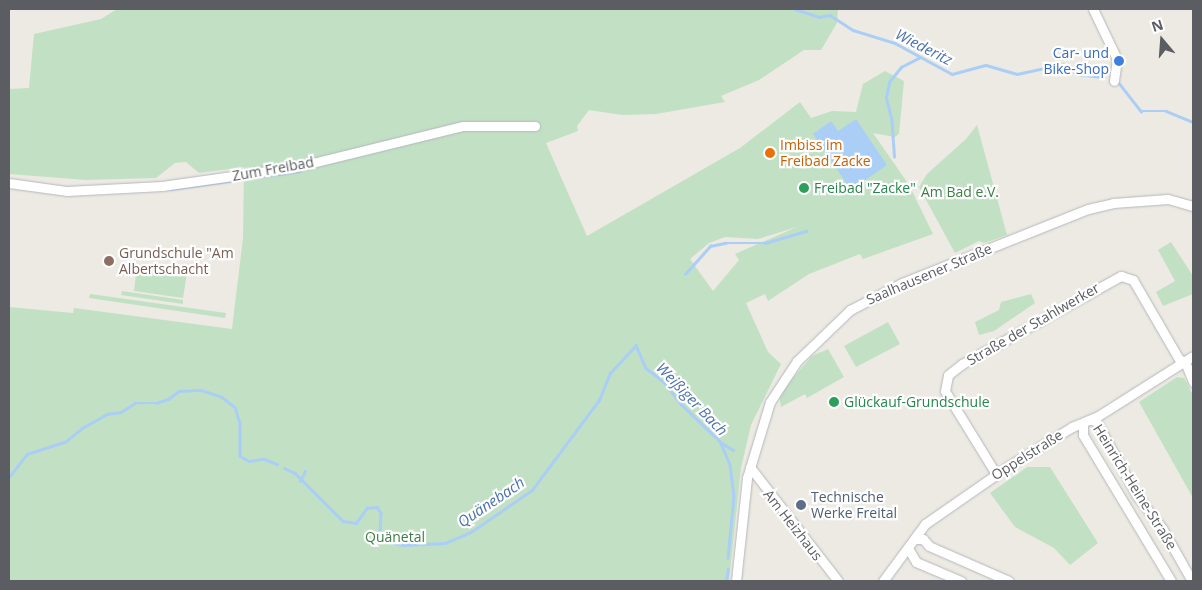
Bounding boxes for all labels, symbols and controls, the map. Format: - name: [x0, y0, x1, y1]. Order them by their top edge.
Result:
- text: N: [1149, 14, 1166, 36]
- north arrow: [1137, 15, 1187, 65]
- water label: Wiederitz: [893, 25, 955, 69]
- place label: Car- und Bike-Shop: [1043, 45, 1109, 78]
- marker: Car- und Bike-Shop: [1113, 55, 1125, 67]
- place label: Imbiss im Freibad Zacke: [780, 137, 871, 170]
- marker: Imbiss im Freibad Zacke: [764, 147, 776, 159]
- street label: Zum Freibad: [231, 154, 315, 184]
- place label: Freibad "Zacke": [814, 180, 916, 196]
- marker: Freibad "Zacke": [798, 182, 810, 194]
- park label: Am Bad e.V.: [921, 184, 999, 200]
- street label: Saalhausener Straße: [864, 240, 994, 308]
- place label: Grundschule "Am Albertschacht: [119, 245, 234, 278]
- marker: Grundschule "Am Albertschacht: [103, 255, 115, 267]
- street label: Straße der Stahlwerker: [964, 279, 1102, 369]
- water label: Weißiger Bach: [653, 359, 731, 439]
- place label: Glückauf-Grundschule: [844, 394, 990, 410]
- marker: Glückauf-Grundschule: [828, 396, 840, 408]
- street label: Heinrich-Heine-Straße: [1090, 421, 1180, 553]
- street label: Oppelstraße: [988, 426, 1066, 484]
- water label: Quänebach: [454, 473, 528, 531]
- street label: Am Heizhaus: [760, 486, 826, 564]
- place label: Technische Werke Freital: [811, 489, 897, 522]
- marker: Technische Werke Freital: [795, 499, 807, 511]
- park label: Quänetal: [365, 529, 425, 545]

